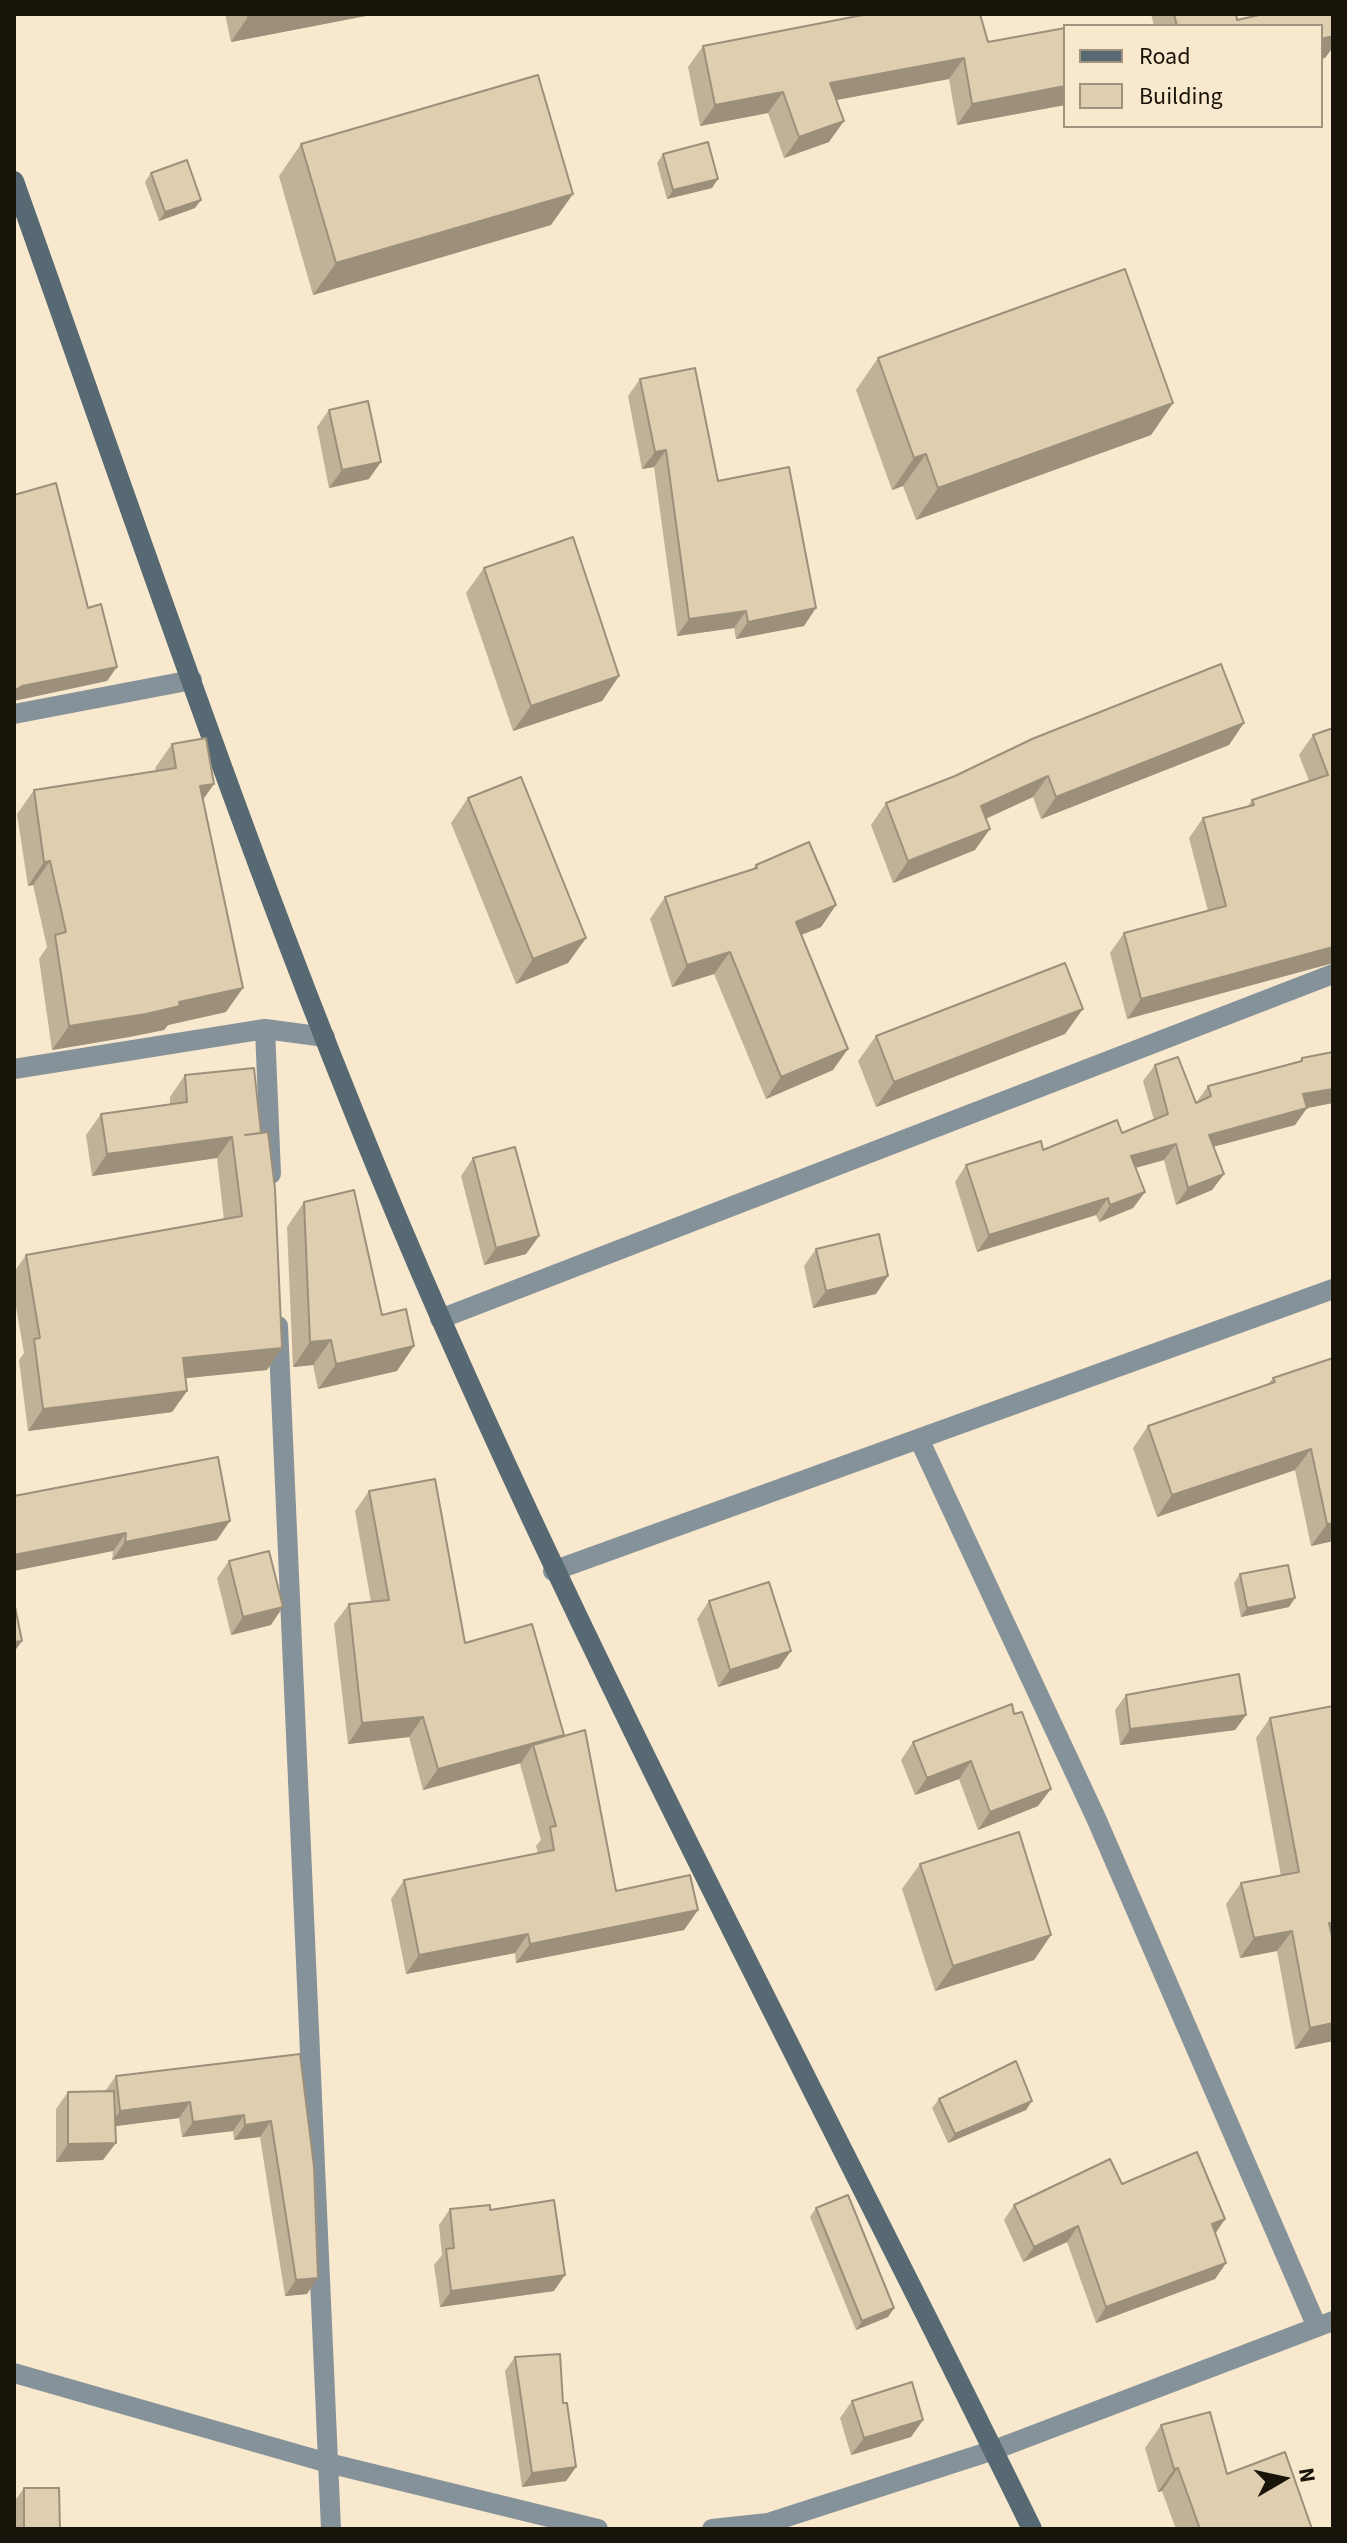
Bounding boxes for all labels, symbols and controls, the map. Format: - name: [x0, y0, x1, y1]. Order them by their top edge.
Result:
- legend: [1063, 24, 1323, 128]
- text: Road: [1139, 39, 1191, 74]
- text: Building: [1139, 79, 1223, 114]
- north arrow: [1243, 2439, 1323, 2519]
- text: N: [1290, 2466, 1324, 2485]

